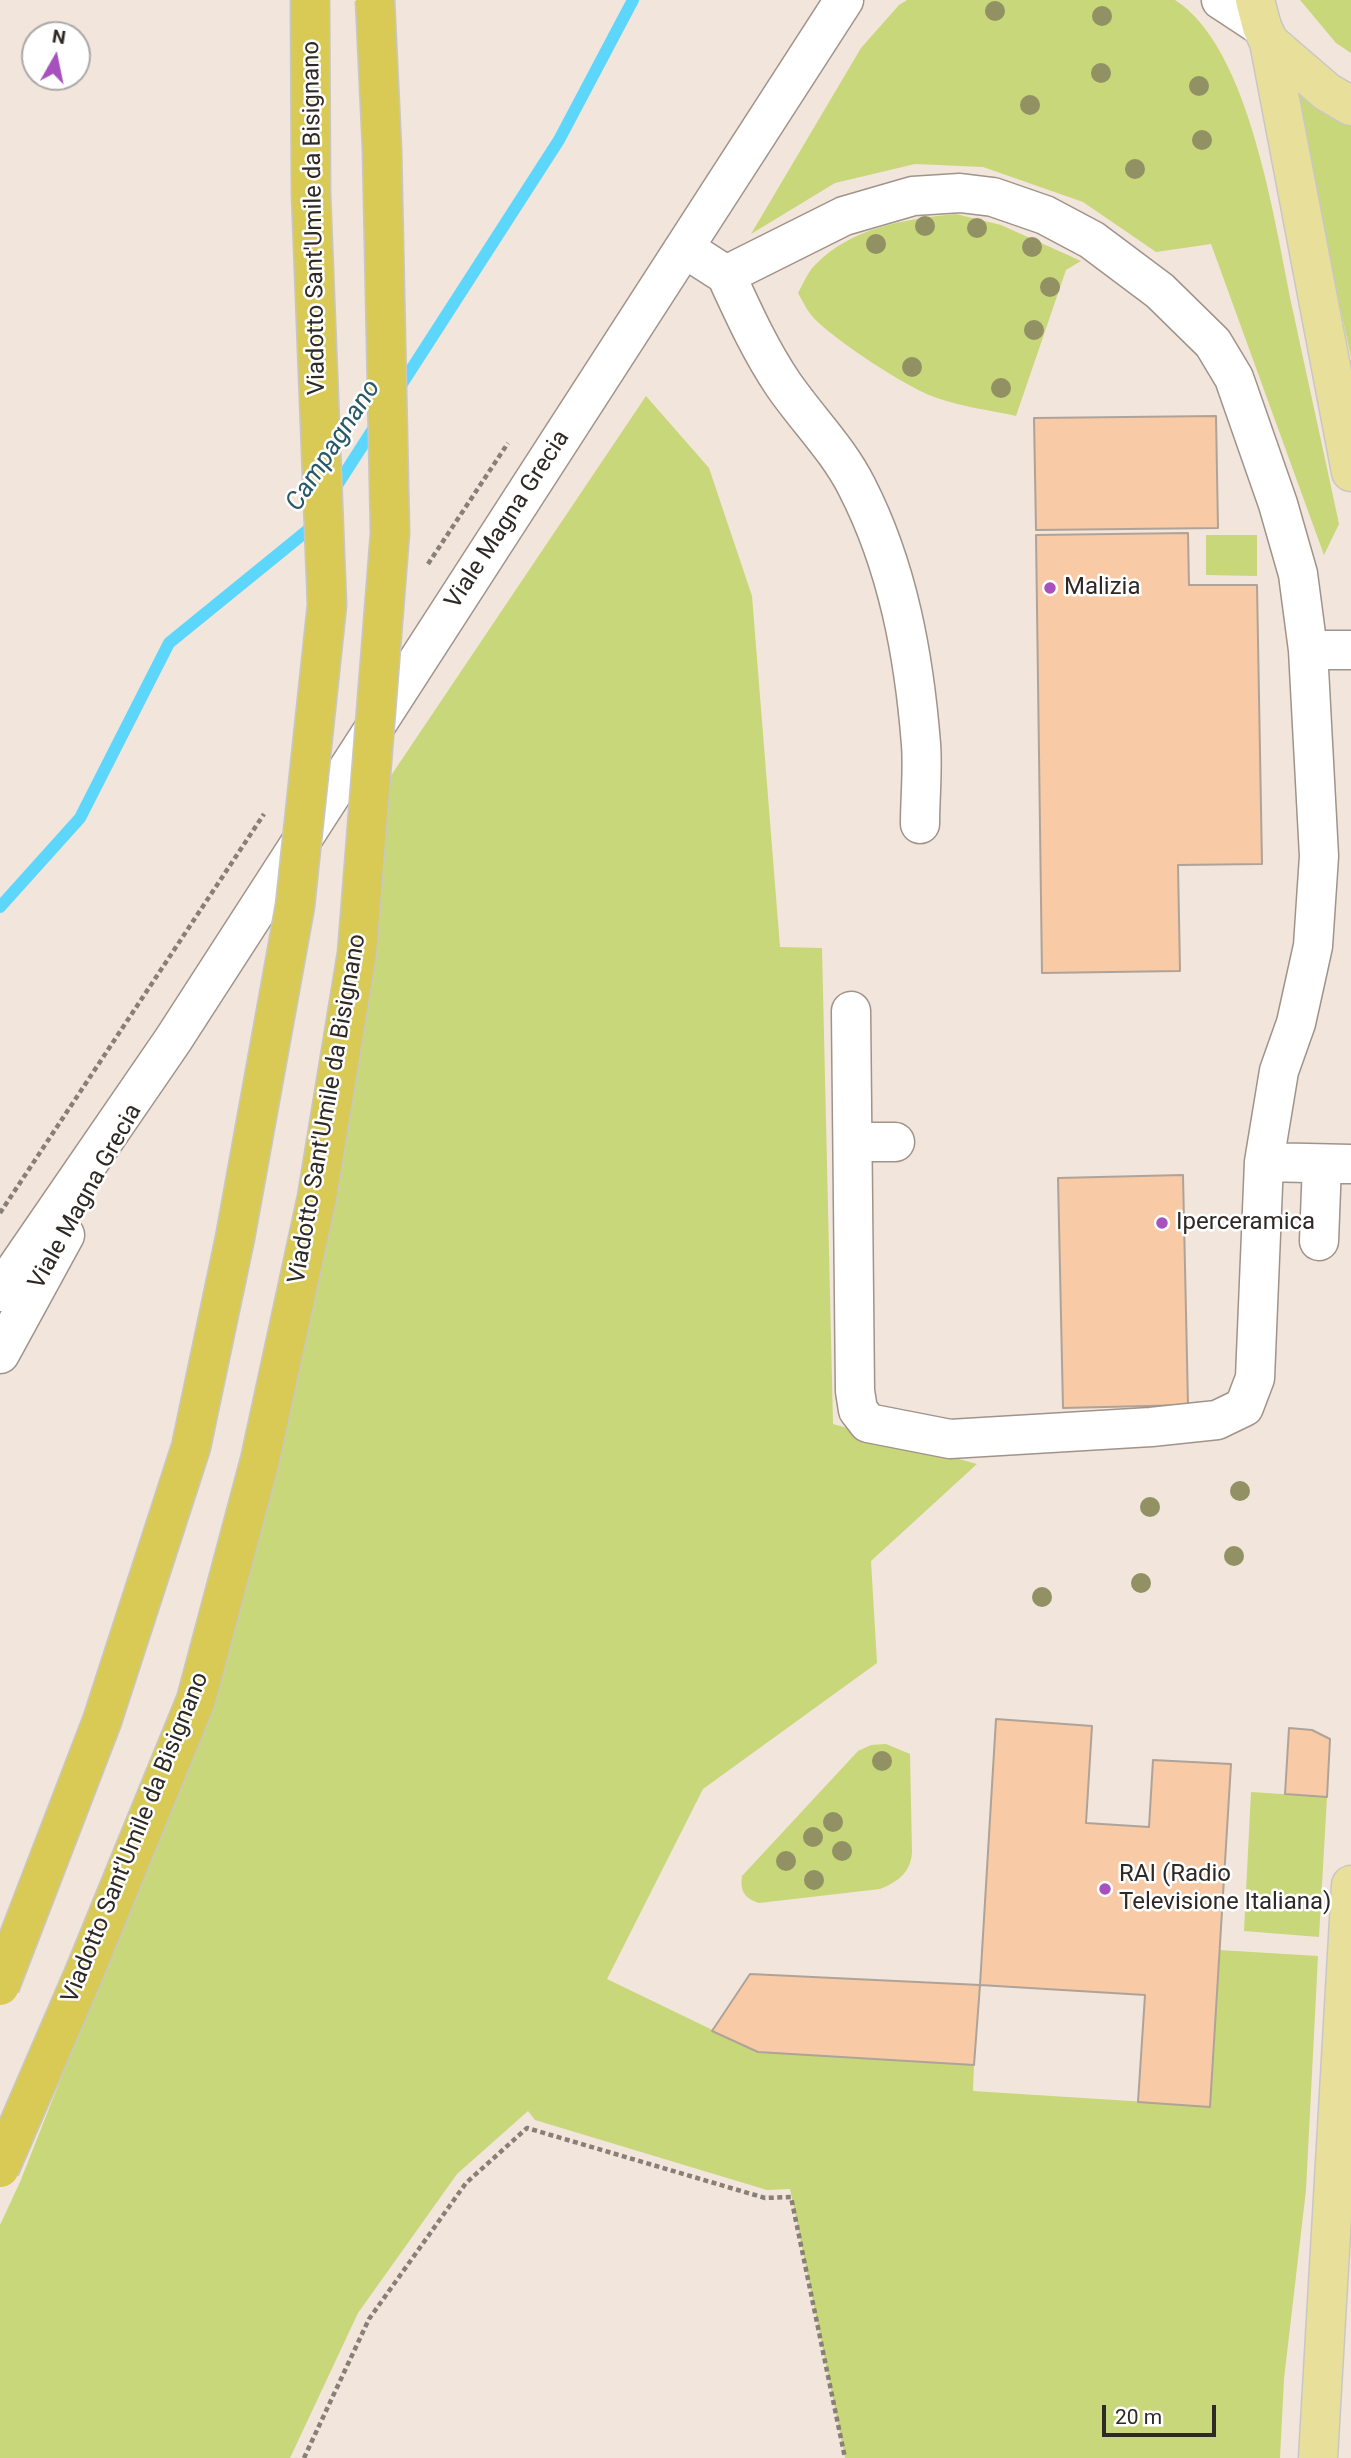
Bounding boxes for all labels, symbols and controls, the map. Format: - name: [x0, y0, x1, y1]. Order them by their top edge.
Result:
- north arrow: [21, 21, 91, 91]
- text: N: [51, 24, 67, 49]
- street label: Viadotto Sant'Umile da Bisignano: [298, 41, 332, 395]
- water label: Campagnano: [280, 374, 388, 518]
- street label: Viale Magna Grecia: [440, 425, 576, 615]
- place label: Malizia: [1064, 574, 1140, 602]
- marker: Malizia: [1042, 580, 1058, 596]
- street label: Viadotto Sant'Umile da Bisignano: [283, 932, 373, 1286]
- street label: Viale Magna Grecia: [23, 1100, 149, 1294]
- place label: Iperceramica: [1176, 1209, 1315, 1237]
- marker: Iperceramica: [1154, 1215, 1170, 1231]
- street label: Viadotto Sant'Umile da Bisignano: [56, 1668, 216, 2008]
- place label: RAI (Radio Televisione Italiana): [1119, 1861, 1331, 1917]
- marker: RAI (Radio Televisione Italiana): [1097, 1881, 1113, 1897]
- scale bar: [1106, 2392, 1220, 2436]
- text: 20 m: [1115, 2405, 1162, 2429]

